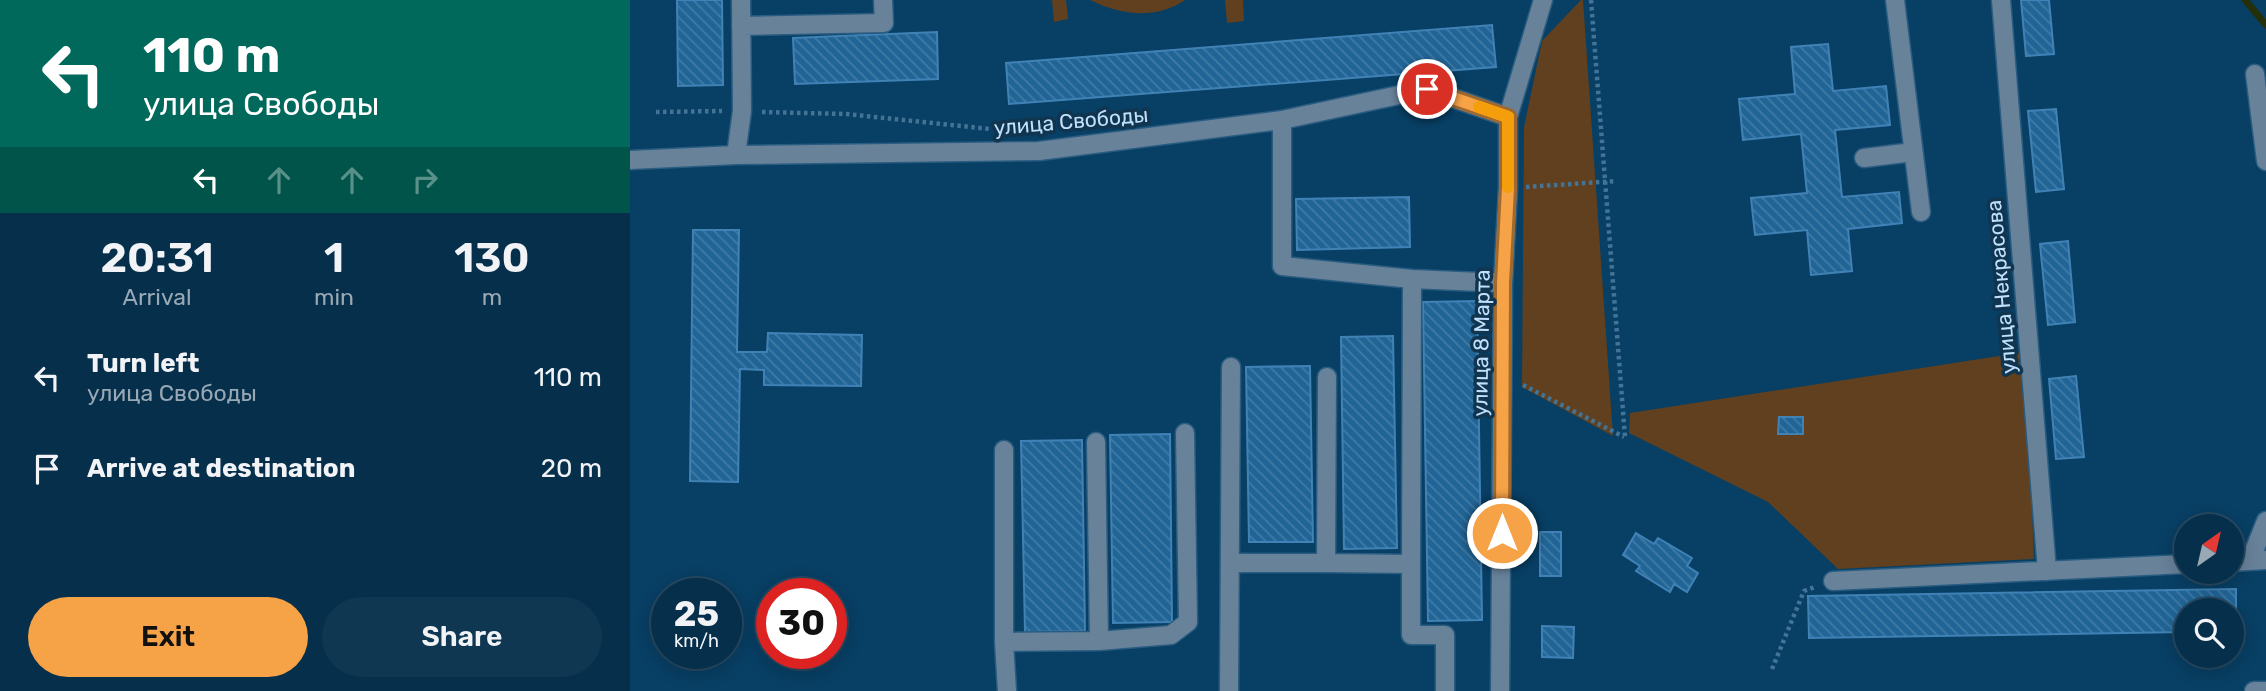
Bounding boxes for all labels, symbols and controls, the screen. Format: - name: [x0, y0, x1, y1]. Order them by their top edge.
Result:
- text: 110 m: [143, 26, 280, 84]
- icon: left: [28, 28, 119, 119]
- pin: [1397, 59, 1457, 119]
- icon: arrive: [1408, 70, 1446, 108]
- text: улица Свободы: [143, 85, 379, 123]
- street label: улица Свободы: [993, 102, 1149, 140]
- icon: left: [187, 161, 225, 199]
- icon: ahead: [260, 161, 298, 199]
- icon: ahead: [333, 161, 371, 199]
- icon: right: [406, 161, 444, 199]
- street label: улица Некрасова: [1981, 199, 2021, 375]
- text: 20:31: [100, 233, 214, 283]
- text: 1: [324, 233, 344, 283]
- text: 130: [454, 233, 530, 283]
- street label: улица 8 Марта: [1467, 269, 1495, 417]
- text: Arrival: [122, 283, 192, 311]
- text: min: [314, 283, 354, 311]
- text: m: [482, 283, 502, 311]
- text: Turn left: [87, 348, 199, 379]
- icon: left: [28, 359, 66, 397]
- text: 110 m: [534, 362, 602, 393]
- text: улица Свободы: [87, 379, 257, 407]
- icon: arrive: [28, 450, 66, 488]
- text: Arrive at destination: [87, 453, 355, 484]
- text: 20 m: [541, 453, 602, 484]
- position arrow: [1465, 496, 1539, 570]
- north arrow: [2174, 514, 2244, 584]
- map controls: [2174, 514, 2244, 668]
- speed limit sign: 30: [756, 578, 847, 669]
- text: 25: [674, 593, 719, 635]
- button: Exit: [28, 597, 308, 677]
- button: Share: [322, 597, 602, 677]
- button: search: [2174, 598, 2244, 668]
- text: km/h: [674, 630, 719, 652]

